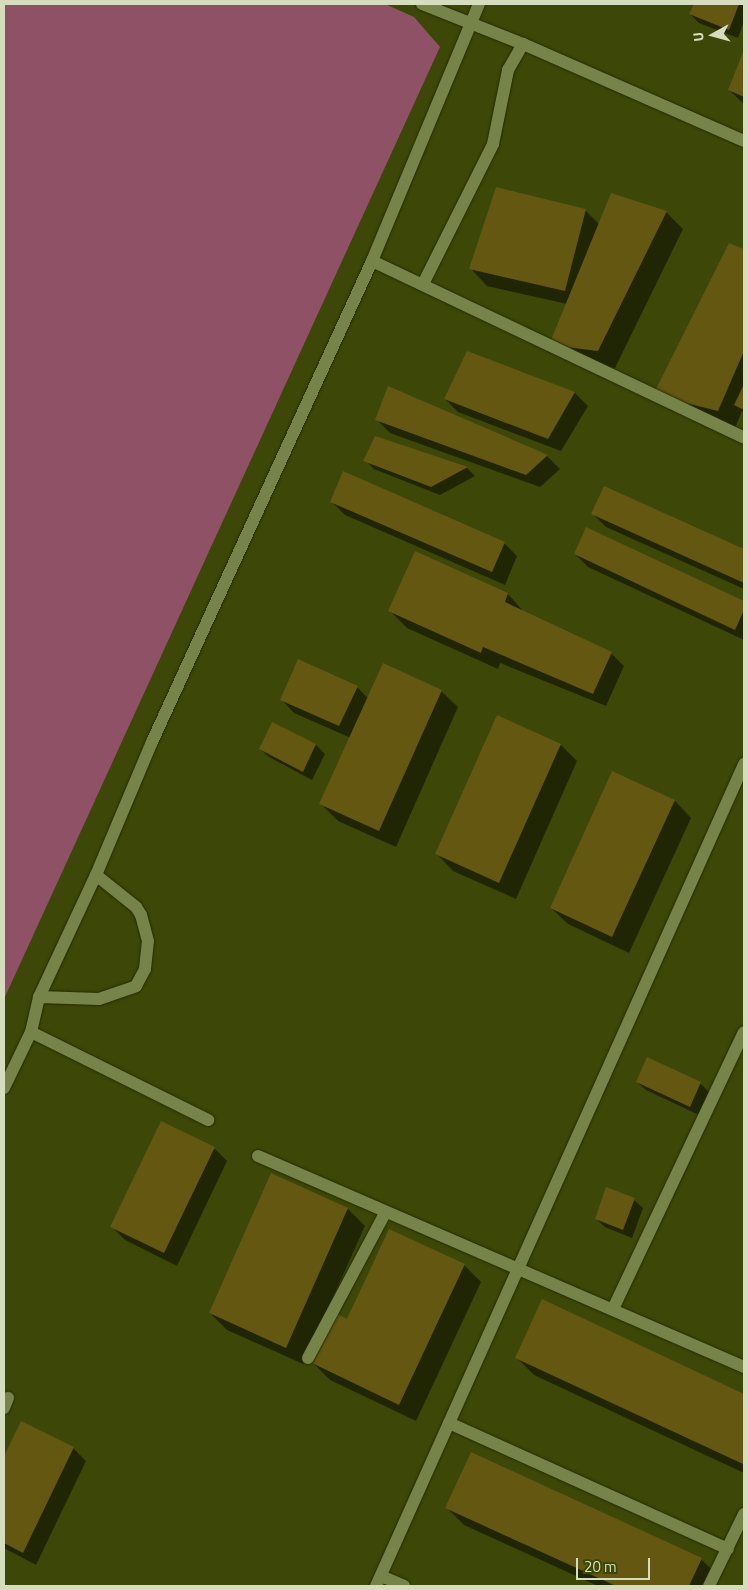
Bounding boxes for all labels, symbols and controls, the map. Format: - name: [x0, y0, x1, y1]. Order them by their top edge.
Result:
- north arrow: [688, 10, 738, 60]
- text: U: [687, 31, 709, 43]
- scale bar: [578, 1548, 652, 1580]
- text: 20 m: [584, 1555, 617, 1578]

